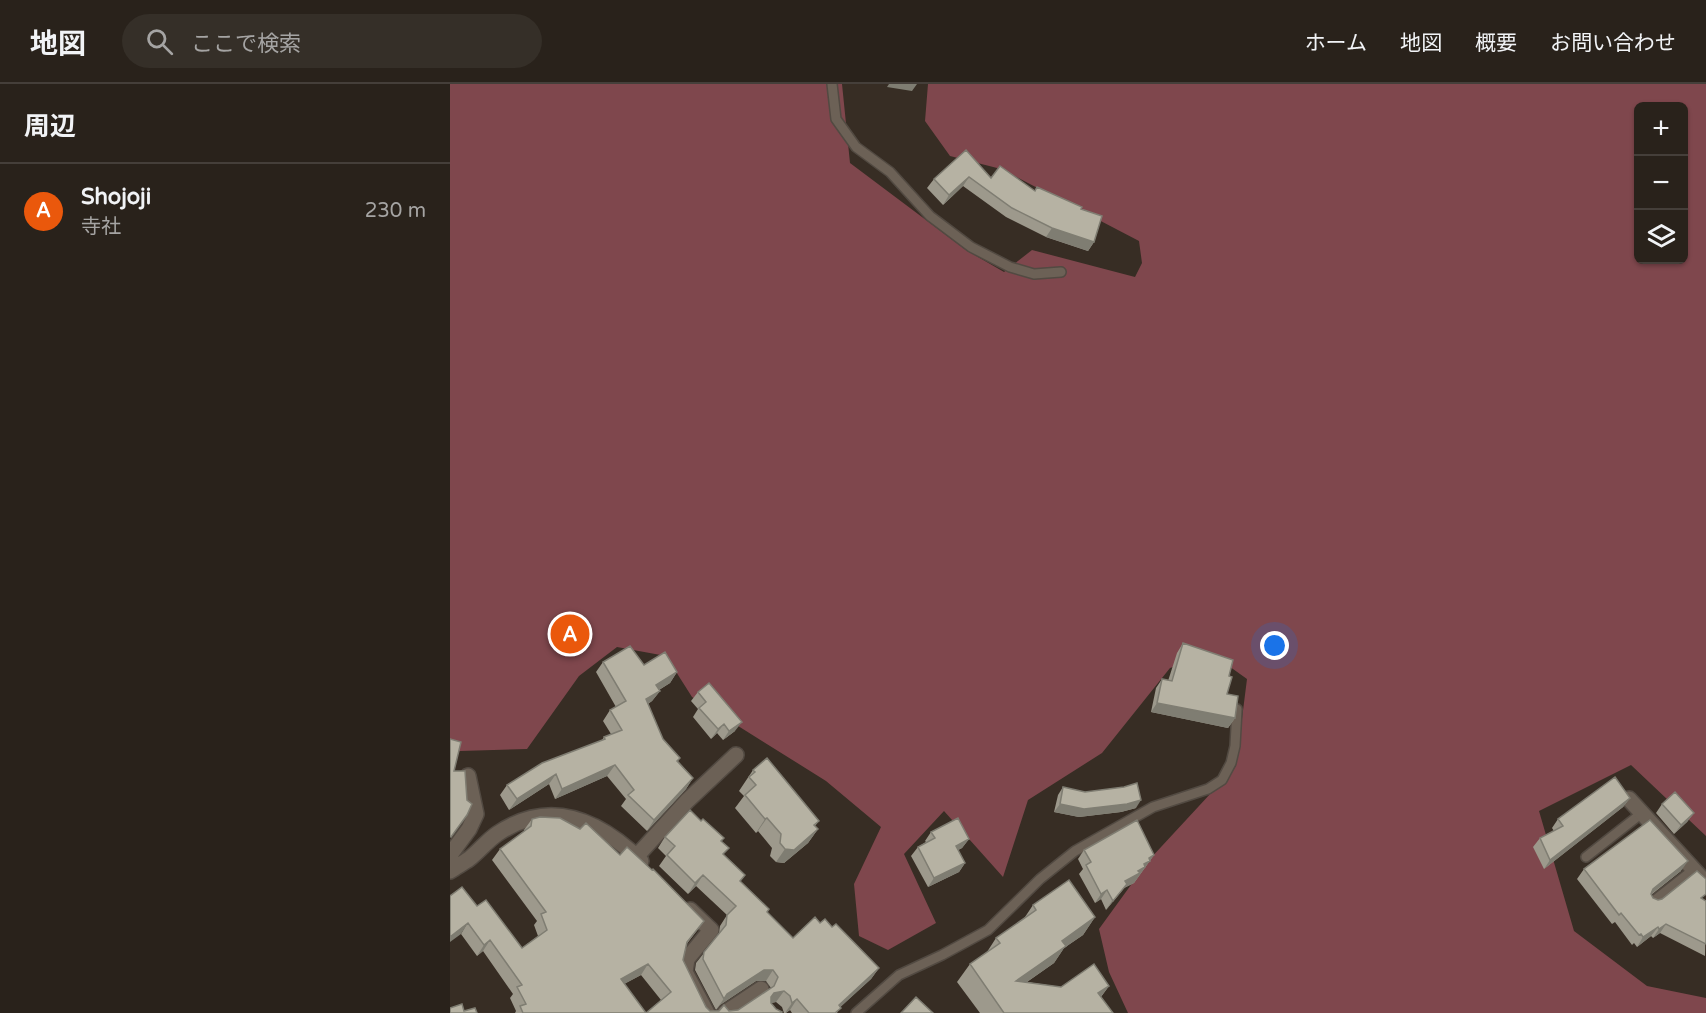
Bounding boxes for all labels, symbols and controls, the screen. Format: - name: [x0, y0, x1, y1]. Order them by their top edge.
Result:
- search box: [122, 14, 542, 68]
- icon: search: [143, 25, 176, 58]
- text: 地図: [30, 27, 86, 61]
- text: ここで検索: [191, 31, 301, 57]
- text: ホーム: [1305, 31, 1367, 56]
- text: 地図: [1400, 31, 1442, 56]
- text: 概要: [1475, 31, 1517, 56]
- text: お問い合わせ: [1550, 31, 1676, 56]
- map controls: [1634, 102, 1688, 264]
- button: +: [1634, 102, 1688, 156]
- text: 周辺: [24, 111, 76, 142]
- button: −: [1634, 156, 1688, 210]
- text: Shojoji: [81, 184, 151, 210]
- text: A: [36, 199, 51, 223]
- text: 230 m: [365, 199, 426, 223]
- button: layers: [1634, 210, 1688, 264]
- text: 寺社: [81, 215, 121, 239]
- pin: A: [550, 612, 590, 656]
- your location: [1260, 631, 1289, 660]

